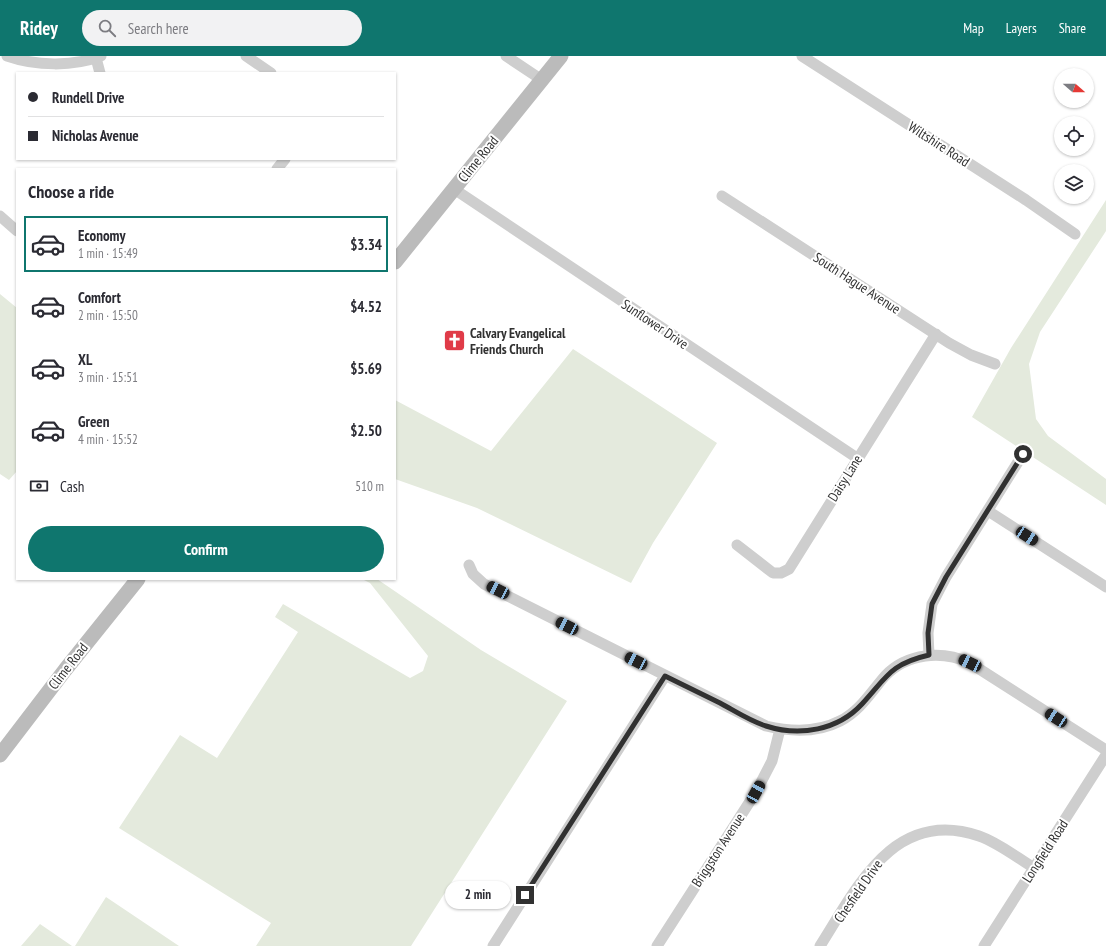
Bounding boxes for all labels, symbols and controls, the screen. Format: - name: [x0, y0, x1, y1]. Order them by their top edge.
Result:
- search box: [82, 10, 362, 46]
- text: Ridey: [20, 16, 58, 40]
- icon: search: [96, 17, 118, 39]
- text: Search here: [128, 19, 189, 38]
- text: Map: [963, 19, 984, 37]
- text: Layers: [1006, 19, 1037, 37]
- text: Share: [1059, 19, 1086, 37]
- north arrow: [1054, 68, 1094, 108]
- map controls: [1054, 68, 1094, 204]
- text: Rundell Drive: [52, 88, 125, 107]
- button: locate: [1054, 116, 1094, 156]
- street label: Wiltshire Road: [905, 117, 973, 171]
- text: Nicholas Avenue: [52, 126, 139, 145]
- street label: Clime Road: [454, 132, 502, 186]
- button: layers: [1054, 164, 1094, 204]
- text: Choose a ride: [28, 180, 114, 203]
- icon: car: [30, 226, 66, 262]
- text: Economy: [78, 226, 126, 245]
- text: $3.34: [350, 235, 382, 254]
- text: 1 min · 15:49: [78, 245, 138, 262]
- street label: South Hague Avenue: [810, 248, 904, 318]
- icon: car: [30, 288, 66, 324]
- text: Comfort: [78, 288, 121, 307]
- street label: Sunflower Drive: [618, 295, 692, 353]
- text: $4.52: [350, 297, 382, 316]
- text: 2 min · 15:50: [78, 307, 138, 324]
- place label: Calvary Evangelical Friends Church: [470, 324, 566, 358]
- church icon: Calvary Evangelical Friends Church: [441, 328, 467, 354]
- icon: car: [30, 350, 66, 386]
- text: XL: [78, 350, 92, 369]
- text: $5.69: [350, 359, 382, 378]
- text: 3 min · 15:51: [78, 369, 138, 386]
- icon: car: [30, 412, 66, 448]
- text: Green: [78, 412, 110, 431]
- text: $2.50: [350, 421, 382, 440]
- text: 4 min · 15:52: [78, 431, 138, 448]
- route start: [1014, 445, 1032, 463]
- street label: Daisy Lane: [824, 451, 866, 505]
- icon: cash: [28, 475, 50, 497]
- text: Cash: [60, 477, 84, 496]
- text: 510 m: [355, 478, 384, 495]
- car: [1014, 524, 1040, 548]
- button: Confirm: [28, 526, 384, 572]
- car: [485, 579, 511, 601]
- car: [554, 615, 580, 637]
- street label: Clime Road: [44, 639, 92, 693]
- car: [623, 650, 649, 672]
- car: [957, 652, 983, 674]
- car: [1043, 706, 1069, 730]
- car: [745, 779, 767, 805]
- street label: Briggston Avenue: [688, 810, 749, 890]
- street label: Longfield Road: [1018, 816, 1072, 886]
- street label: Chesfield Drive: [830, 856, 886, 926]
- callout: 2 min: [445, 881, 511, 909]
- text: 2 min: [465, 886, 491, 903]
- route end: [516, 886, 534, 904]

